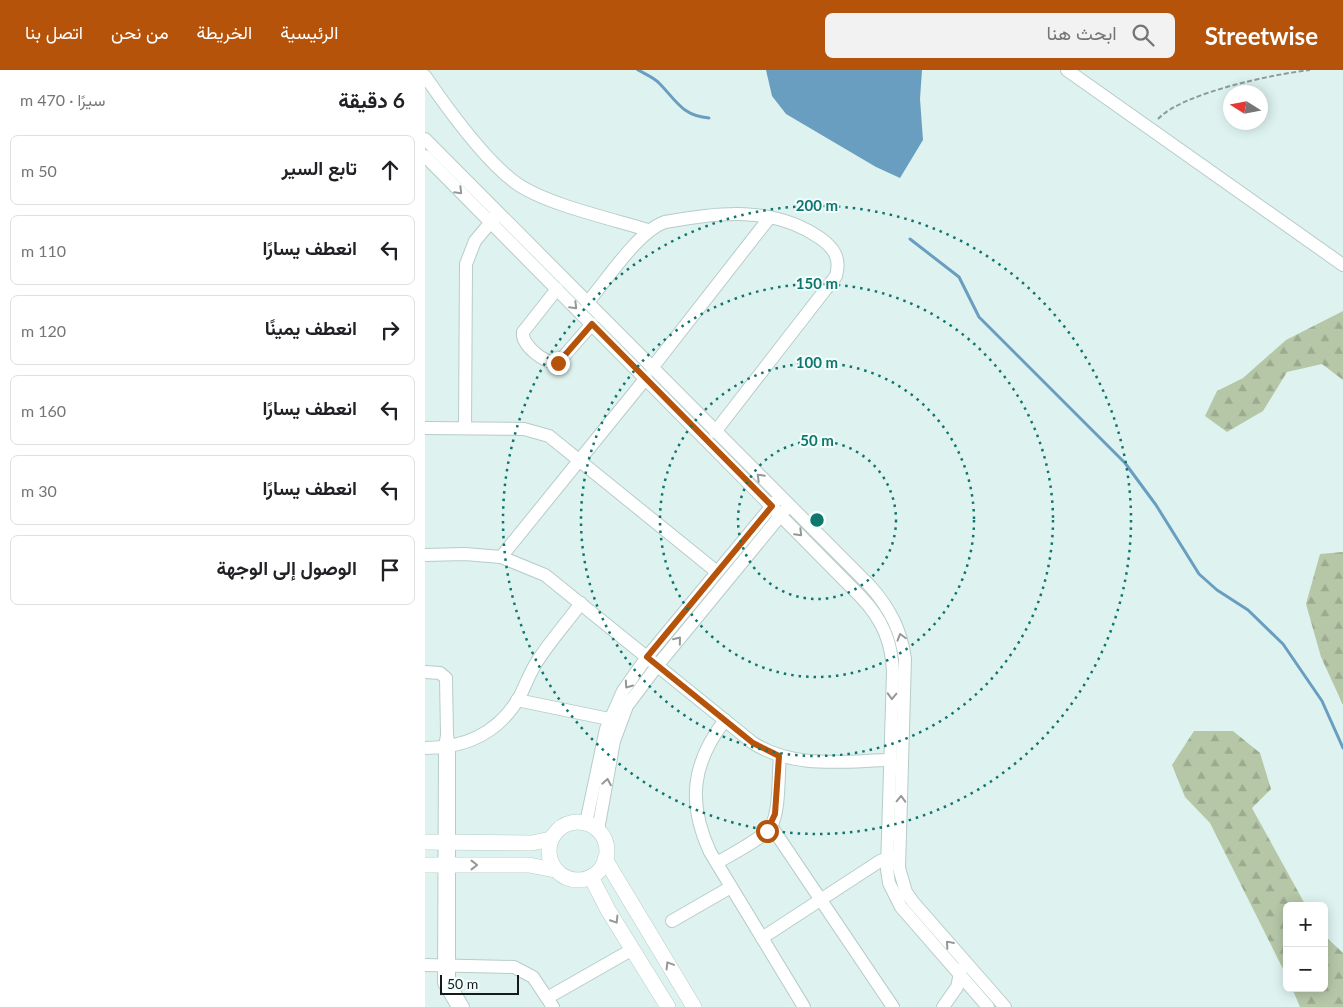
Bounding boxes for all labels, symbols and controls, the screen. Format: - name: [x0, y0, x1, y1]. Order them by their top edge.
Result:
- search box: [825, 13, 1175, 58]
- text: اتصل بنا: [25, 21, 83, 43]
- text: من نحن: [111, 21, 169, 43]
- text: الخريطة: [197, 21, 252, 43]
- text: الرئيسية: [280, 21, 338, 43]
- text: ابحث هنا: [1047, 21, 1117, 44]
- icon: search: [1129, 21, 1157, 49]
- text: Streetwise: [1205, 21, 1318, 50]
- north arrow: [1223, 85, 1268, 130]
- text: 6 دقيقة: [338, 87, 405, 112]
- text: سيرًا · 470 m: [20, 90, 105, 109]
- text: تابع السير: [282, 156, 357, 179]
- icon: ahead: [376, 156, 404, 184]
- text: 50 m: [21, 161, 57, 180]
- one-way arrow: [453, 185, 462, 194]
- text: 200 m: [796, 196, 838, 214]
- text: انعطف يسارًا: [262, 236, 357, 259]
- icon: left: [376, 236, 404, 264]
- text: 110 m: [21, 241, 66, 260]
- text: 150 m: [796, 274, 838, 292]
- one-way arrow: [568, 300, 577, 309]
- text: انعطف يمينًا: [265, 316, 357, 339]
- icon: right: [376, 316, 404, 344]
- text: 120 m: [21, 321, 66, 340]
- route end: [547, 352, 570, 375]
- text: 100 m: [796, 353, 838, 371]
- text: انعطف يسارًا: [262, 396, 357, 419]
- icon: left: [376, 396, 404, 424]
- text: 160 m: [21, 401, 66, 420]
- text: 50 m: [800, 431, 834, 449]
- one-way arrow: [756, 474, 765, 483]
- text: انعطف يسارًا: [262, 476, 357, 499]
- icon: left: [376, 476, 404, 504]
- text: 30 m: [21, 481, 57, 500]
- centre of rings: [808, 511, 826, 529]
- one-way arrow: [793, 527, 802, 536]
- text: الوصول إلى الوجهة: [216, 556, 357, 579]
- icon: arrive: [376, 556, 404, 584]
- one-way arrow: [896, 633, 906, 641]
- one-way arrow: [673, 637, 681, 646]
- one-way arrow: [625, 679, 634, 688]
- one-way arrow: [887, 693, 897, 701]
- one-way arrow: [601, 778, 612, 787]
- one-way arrow: [896, 794, 906, 802]
- route start: [756, 820, 779, 843]
- one-way arrow: [470, 860, 478, 870]
- map controls: [1283, 902, 1328, 992]
- button: +: [1283, 902, 1328, 947]
- one-way arrow: [608, 914, 618, 923]
- one-way arrow: [946, 941, 955, 950]
- button: −: [1283, 947, 1328, 992]
- one-way arrow: [665, 962, 675, 971]
- scale bar: [440, 972, 519, 995]
- text: 50 m: [447, 975, 478, 992]

